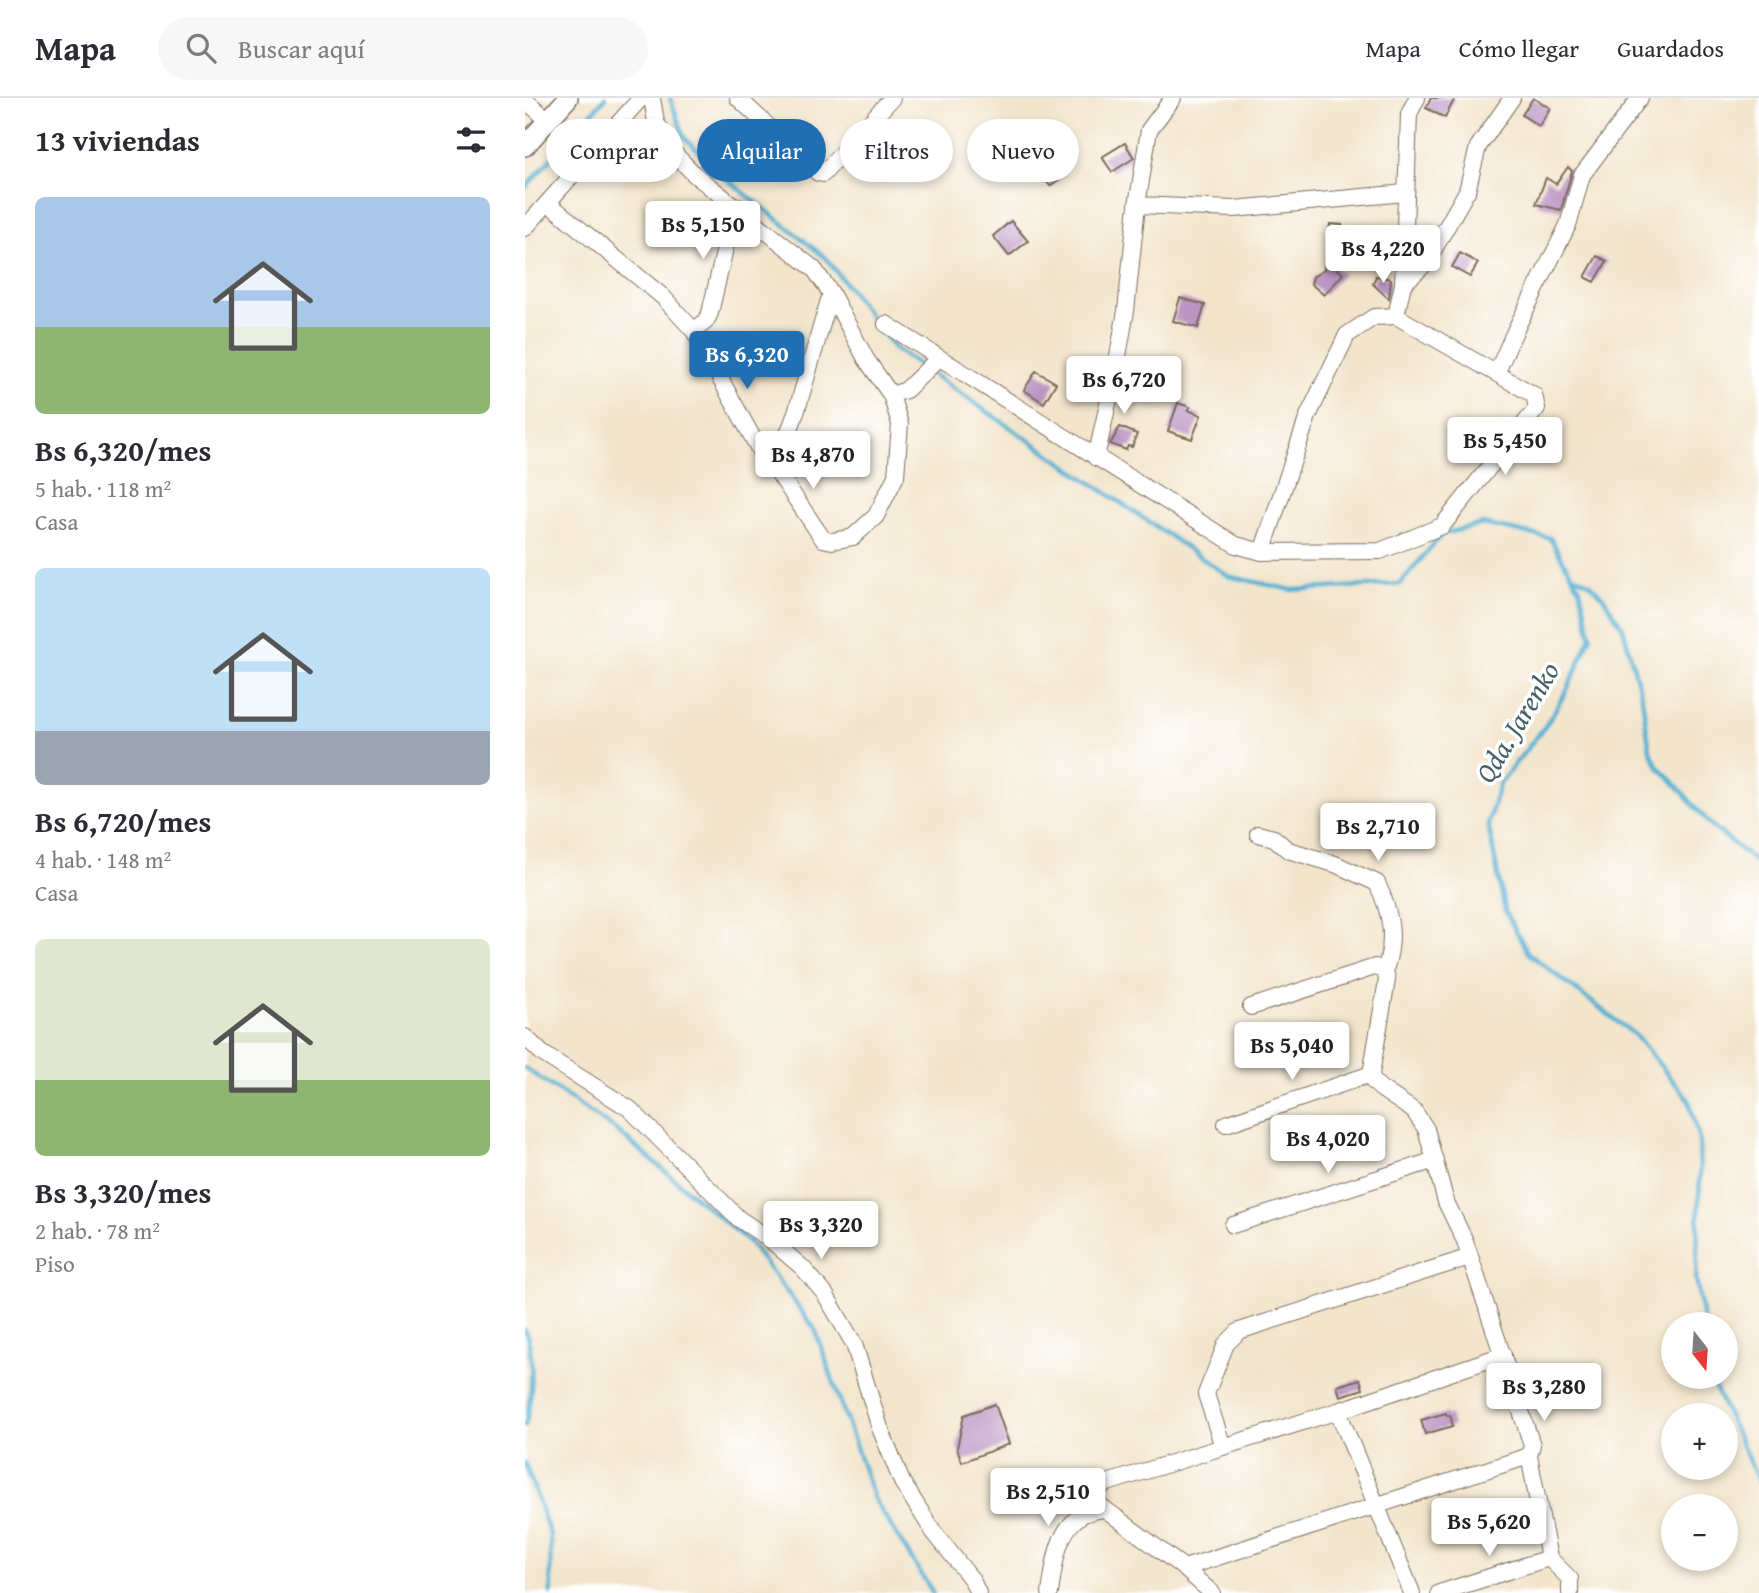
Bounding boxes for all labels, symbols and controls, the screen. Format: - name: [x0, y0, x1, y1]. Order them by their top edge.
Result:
- search box: [158, 17, 648, 80]
- text: Mapa: [35, 24, 116, 72]
- icon: search: [182, 29, 220, 67]
- text: Buscar aquí: [238, 29, 365, 68]
- text: Mapa: [1365, 31, 1421, 66]
- text: Cómo llegar: [1459, 31, 1579, 66]
- text: Guardados: [1617, 31, 1724, 66]
- text: 13 viviendas: [35, 118, 200, 162]
- chip: Comprar: [546, 119, 683, 182]
- chip: Alquilar: [697, 119, 826, 182]
- chip: Filtros: [840, 119, 953, 182]
- chip: Nuevo: [967, 119, 1079, 182]
- icon: filters: [452, 121, 490, 159]
- pin: Bs 5,150: [631, 202, 775, 261]
- text: Bs 5,150: [661, 207, 745, 240]
- pin: Bs 4,220: [1311, 226, 1455, 285]
- text: Bs 4,220: [1341, 231, 1425, 264]
- icon: home: [200, 243, 326, 369]
- pin: Bs 6,320: [675, 331, 819, 391]
- text: Bs 6,320: [705, 337, 789, 370]
- pin: Bs 6,720: [1052, 356, 1196, 416]
- text: Bs 6,720: [1082, 362, 1166, 395]
- pin: Bs 5,450: [1433, 418, 1577, 477]
- text: Bs 5,450: [1463, 423, 1547, 456]
- text: Bs 6,320/mes: [35, 428, 211, 472]
- pin: Bs 4,870: [741, 432, 885, 491]
- text: Bs 4,870: [771, 437, 855, 470]
- text: 5 hab. · 118 m²: [35, 472, 171, 505]
- text: Casa: [35, 505, 78, 538]
- icon: home: [200, 614, 326, 740]
- water label: Qda. Jarenko: [1464, 653, 1569, 790]
- text: Bs 6,720/mes: [35, 799, 211, 843]
- pin: Bs 2,710: [1306, 804, 1450, 863]
- text: Bs 2,710: [1336, 809, 1420, 842]
- text: 4 hab. · 148 m²: [35, 843, 171, 876]
- text: Casa: [35, 876, 78, 909]
- icon: home: [200, 985, 326, 1111]
- pin: Bs 5,040: [1220, 1023, 1364, 1082]
- text: Bs 5,040: [1250, 1028, 1334, 1061]
- pin: Bs 4,020: [1256, 1116, 1400, 1175]
- text: Bs 4,020: [1286, 1121, 1370, 1154]
- text: Bs 3,320/mes: [35, 1170, 211, 1214]
- pin: Bs 3,320: [749, 1202, 893, 1261]
- text: Bs 3,320: [779, 1207, 863, 1240]
- text: 2 hab. · 78 m²: [35, 1214, 160, 1247]
- text: Piso: [35, 1247, 75, 1280]
- north arrow: [1661, 1312, 1738, 1390]
- map controls: [1661, 1312, 1738, 1571]
- pin: Bs 3,280: [1472, 1364, 1616, 1423]
- text: Bs 3,280: [1502, 1369, 1586, 1402]
- button: +: [1661, 1403, 1738, 1480]
- pin: Bs 2,510: [976, 1468, 1120, 1528]
- text: Bs 2,510: [1006, 1474, 1090, 1507]
- button: −: [1661, 1494, 1738, 1571]
- pin: Bs 5,620: [1417, 1498, 1561, 1558]
- text: Bs 5,620: [1447, 1504, 1531, 1537]

